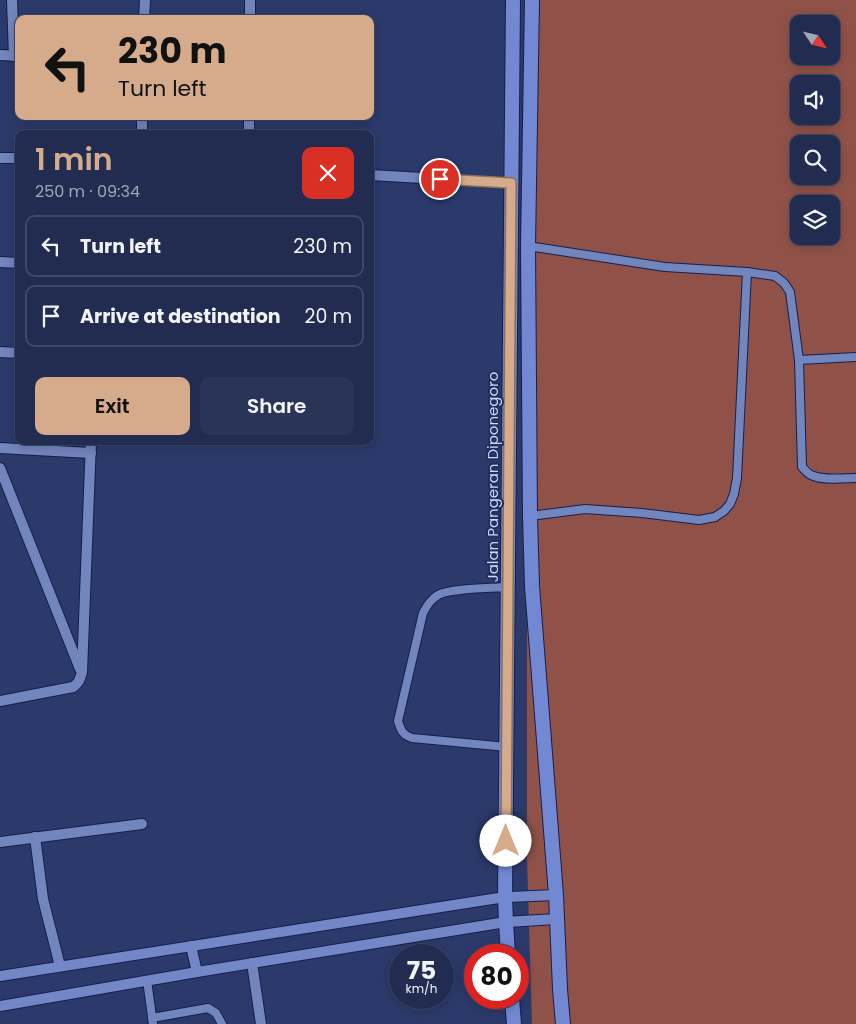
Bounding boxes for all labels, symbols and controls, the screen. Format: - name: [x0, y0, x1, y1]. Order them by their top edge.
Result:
- north arrow: [790, 15, 840, 65]
- map controls: [790, 15, 840, 245]
- text: 230 m: [118, 26, 226, 75]
- icon: left: [35, 35, 100, 100]
- text: Turn left: [118, 73, 206, 104]
- button: sound: [790, 75, 840, 125]
- button: search: [790, 135, 840, 185]
- text: 1 min: [35, 138, 113, 181]
- button: close: [302, 147, 354, 199]
- pin: [419, 158, 461, 200]
- icon: arrive: [426, 165, 454, 193]
- text: 250 m · 09:34: [35, 180, 140, 203]
- button: layers: [790, 195, 840, 245]
- icon: left: [37, 232, 65, 260]
- text: Turn left: [80, 233, 161, 260]
- text: 230 m: [293, 233, 352, 260]
- icon: arrive: [37, 302, 65, 330]
- text: Arrive at destination: [80, 303, 281, 330]
- text: 20 m: [304, 303, 352, 330]
- street label: Jalan Pangeran Diponegoro: [482, 372, 503, 582]
- button: Exit: [35, 377, 190, 435]
- button: Share: [200, 377, 354, 435]
- position arrow: [479, 814, 531, 866]
- speed limit sign: 80: [464, 944, 529, 1009]
- text: 75: [407, 953, 436, 988]
- text: km/h: [406, 980, 437, 997]

